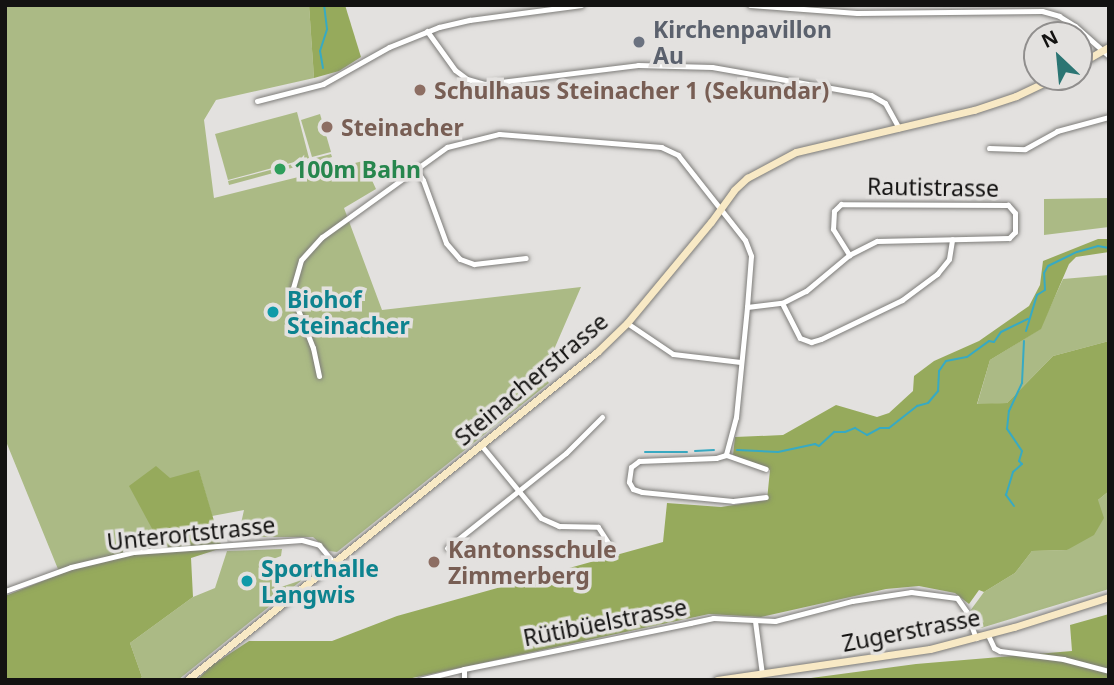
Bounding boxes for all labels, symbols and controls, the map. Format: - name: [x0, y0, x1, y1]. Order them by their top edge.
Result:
- place label: Kirchenpavillon Au: [653, 15, 832, 69]
- north arrow: [1023, 21, 1093, 91]
- text: N: [1037, 24, 1062, 54]
- marker: Kirchenpavillon Au: [631, 34, 647, 50]
- place label: Schulhaus Steinacher 1 (Sekundar): [434, 76, 829, 104]
- marker: Schulhaus Steinacher 1 (Sekundar): [412, 82, 428, 98]
- place label: Steinacher: [341, 113, 464, 141]
- marker: Steinacher: [319, 119, 335, 135]
- place label: 100m Bahn: [294, 155, 421, 183]
- marker: 100m Bahn: [272, 161, 288, 177]
- street label: Rautistrasse: [867, 172, 999, 202]
- place label: Biohof Steinacher: [287, 285, 410, 339]
- marker: Biohof Steinacher: [265, 304, 281, 320]
- street label: Steinacherstrasse: [449, 307, 613, 451]
- street label: Unterortstrasse: [105, 510, 277, 556]
- place label: Kantonsschule Zimmerberg: [448, 535, 617, 589]
- place label: Sporthalle Langwis: [261, 554, 379, 608]
- marker: Kantonsschule Zimmerberg: [426, 554, 442, 570]
- marker: Sporthalle Langwis: [239, 573, 255, 589]
- street label: Rütibüelstrasse: [521, 593, 689, 651]
- street label: Zugerstrasse: [840, 603, 982, 657]

